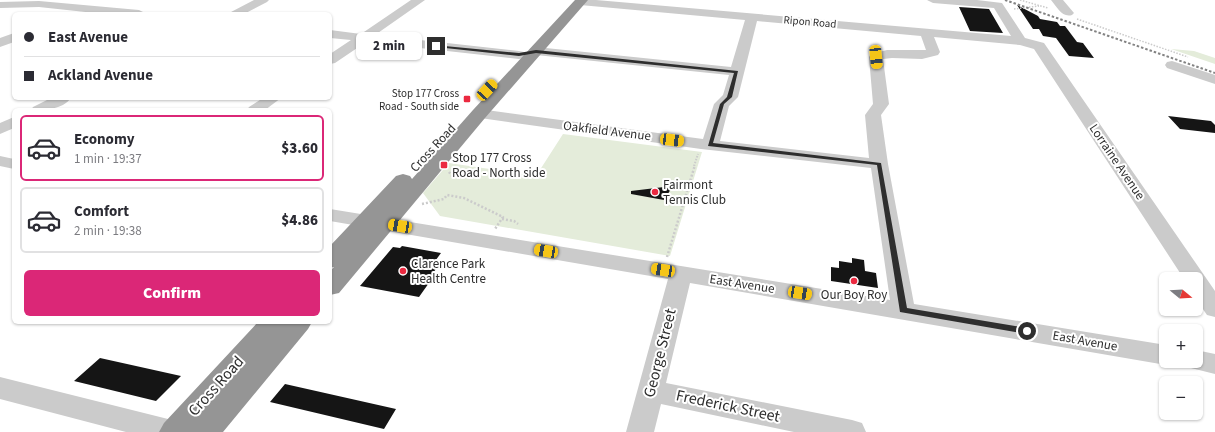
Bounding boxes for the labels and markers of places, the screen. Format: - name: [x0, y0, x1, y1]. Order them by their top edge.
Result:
- place label: Stop 177 Cross Road - South side: [379, 86, 460, 114]
- marker: Stop 177 Cross Road - South side: [462, 94, 472, 104]
- place label: Stop 177 Cross Road - North side: [452, 149, 546, 182]
- marker: Stop 177 Cross Road - North side: [439, 160, 449, 170]
- place label: Fairmont Tennis Club: [663, 176, 726, 209]
- marker: Fairmont Tennis Club: [650, 187, 660, 197]
- place label: Clarence Park Health Centre: [411, 255, 486, 288]
- marker: Clarence Park Health Centre: [398, 266, 408, 276]
- marker: Our Boy Roy: [849, 276, 859, 286]
- place label: Our Boy Roy: [821, 286, 887, 304]

